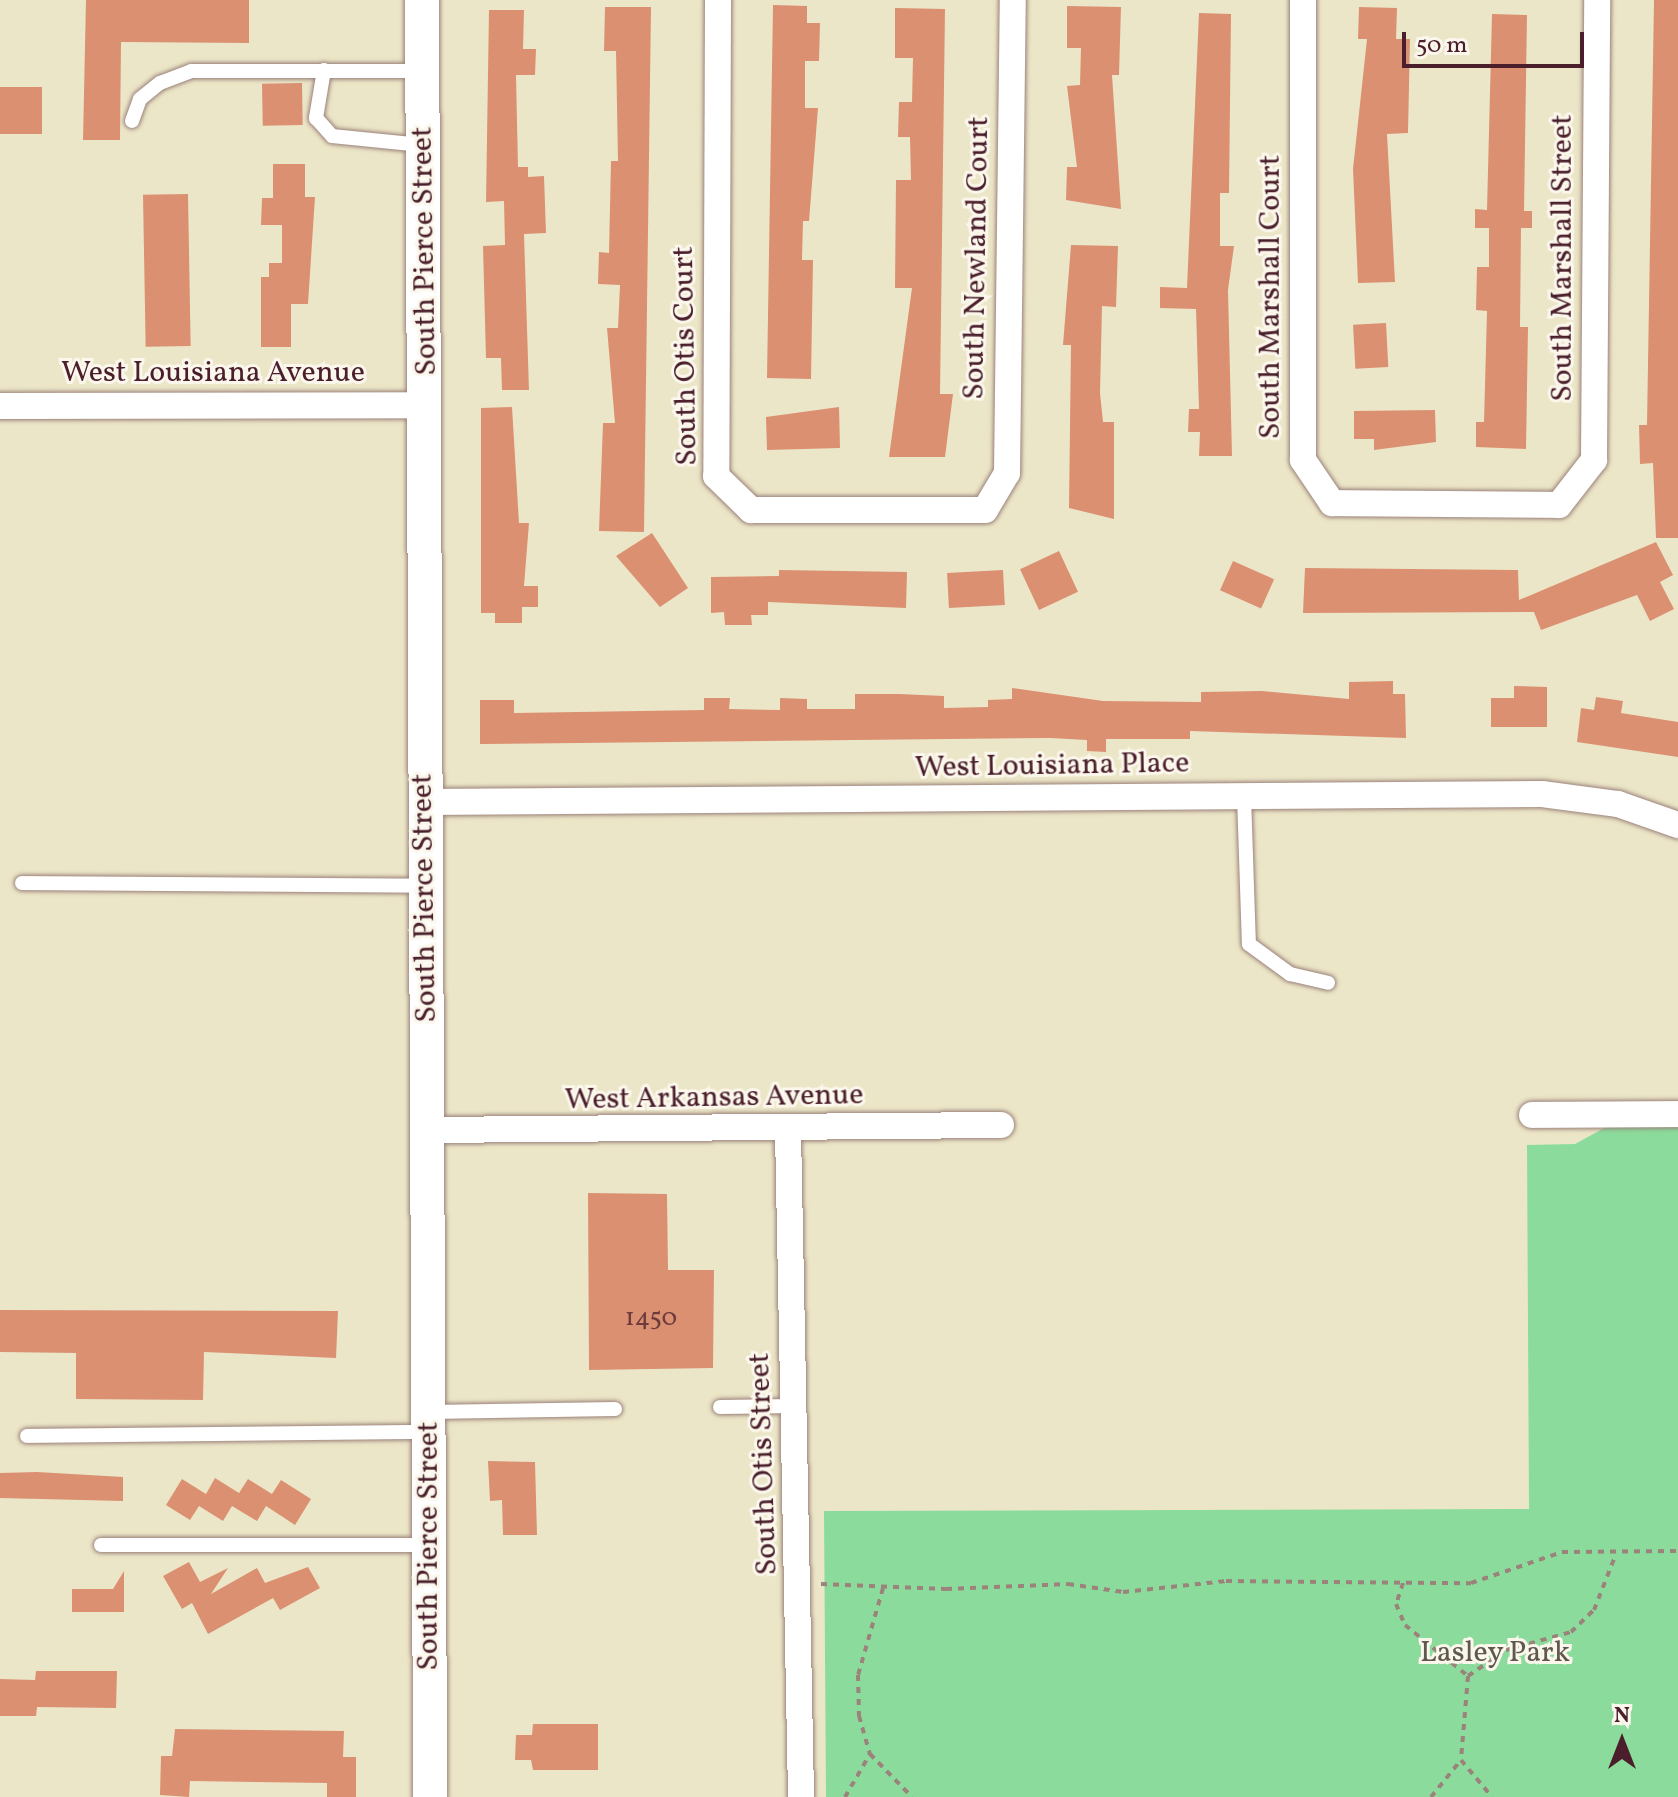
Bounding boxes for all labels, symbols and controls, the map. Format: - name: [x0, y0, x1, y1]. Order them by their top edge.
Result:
- scale bar: [1406, 16, 1588, 66]
- text: 50 m: [1416, 29, 1468, 63]
- street label: South Marshall Street: [1545, 114, 1581, 402]
- street label: South Newland Court: [957, 116, 997, 400]
- street label: South Pierce Street: [405, 126, 445, 376]
- street label: South Marshall Court: [1253, 155, 1289, 439]
- street label: South Otis Court: [666, 246, 706, 466]
- street label: West Louisiana Avenue: [61, 355, 365, 391]
- street label: West Louisiana Place: [914, 746, 1190, 786]
- street label: South Pierce Street: [405, 773, 445, 1023]
- street label: West Arkansas Avenue: [564, 1077, 864, 1119]
- house number: 1450: [625, 1303, 677, 1335]
- street label: South Otis Street: [742, 1352, 786, 1576]
- street label: South Pierce Street: [411, 1421, 447, 1671]
- park label: Lasley Park: [1420, 1635, 1570, 1671]
- north arrow: [1582, 1701, 1662, 1781]
- text: N: [1614, 1701, 1630, 1732]

